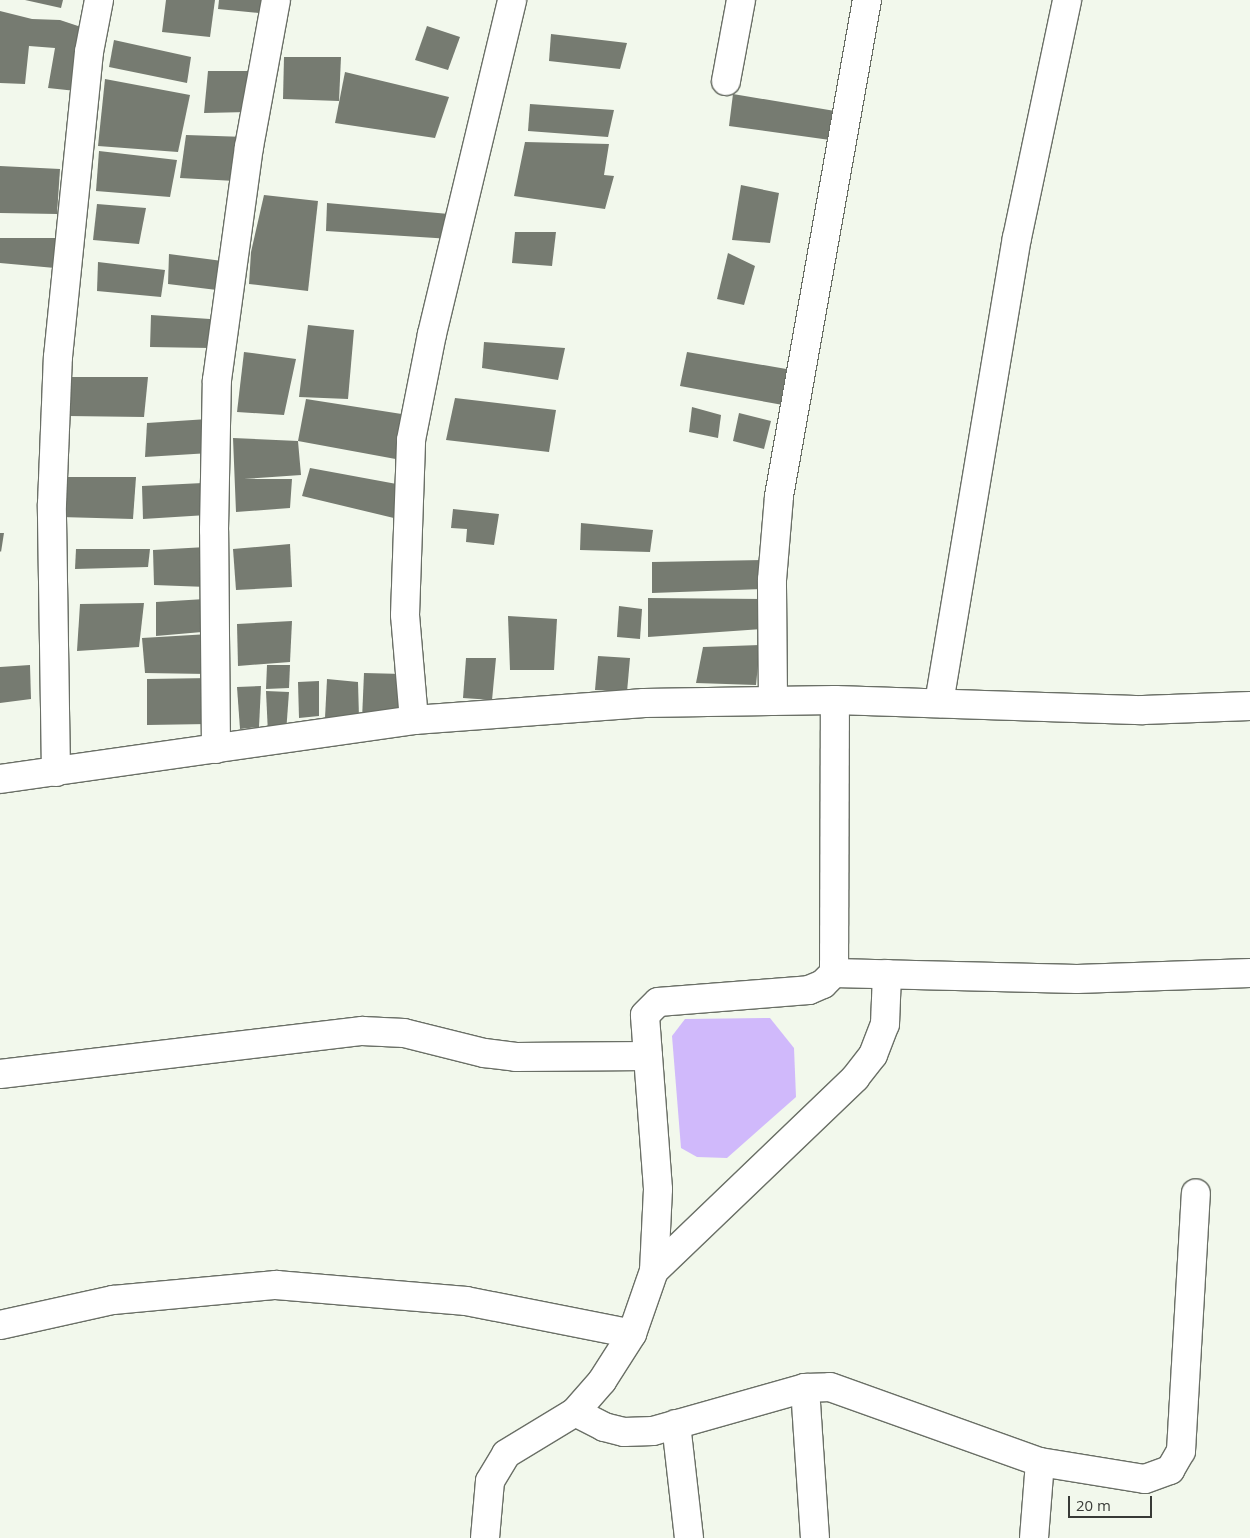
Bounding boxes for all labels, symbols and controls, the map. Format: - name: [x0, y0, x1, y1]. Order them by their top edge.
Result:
- scale bar: [1070, 1486, 1154, 1518]
- text: 20 m: [1076, 1495, 1111, 1515]

